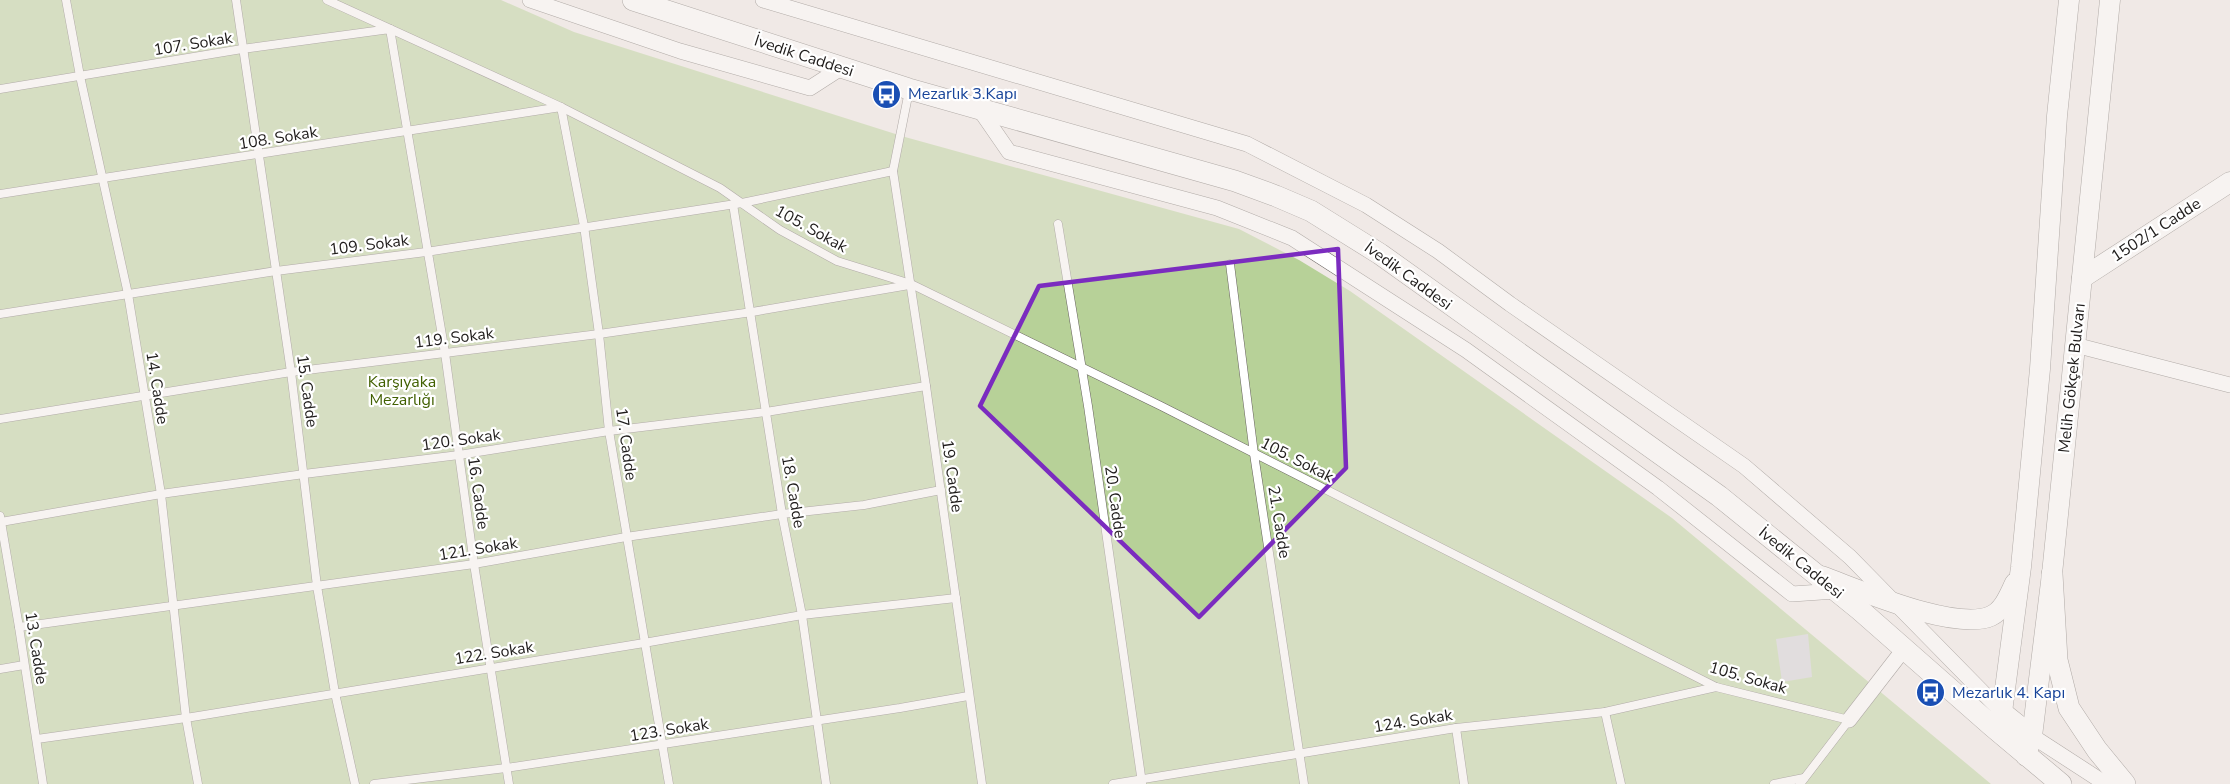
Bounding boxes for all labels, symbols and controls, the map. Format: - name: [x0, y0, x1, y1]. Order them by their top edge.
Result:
- street label: 107. Sokak: [152, 27, 235, 61]
- street label: İvedik Caddesi: [751, 30, 857, 82]
- bus stop icon: Mezarlık 3.Kapı: [871, 78, 903, 110]
- place label: Mezarlık 3.Kapı: [908, 83, 1017, 105]
- street label: 108. Sokak: [237, 121, 320, 155]
- street label: 1502/1 Cadde: [2107, 193, 2205, 267]
- street label: 105. Sokak: [771, 200, 852, 258]
- street label: 109. Sokak: [328, 229, 411, 261]
- street label: İvedik Caddesi: [1360, 237, 1456, 315]
- street label: Melih Gökçek Bulvarı: [2053, 302, 2091, 454]
- street label: 119. Sokak: [413, 322, 496, 354]
- street label: 14. Cadde: [140, 350, 174, 426]
- street label: 15. Cadde: [291, 353, 323, 429]
- park label: Karşıyaka Mezarlığı: [368, 371, 436, 411]
- street label: 17. Cadde: [610, 406, 642, 482]
- street label: 120. Sokak: [420, 423, 503, 456]
- street label: 105. Sokak: [1256, 432, 1338, 488]
- street label: 19. Cadde: [936, 438, 968, 514]
- street label: 18. Cadde: [776, 454, 810, 530]
- street label: 16. Cadde: [462, 455, 494, 531]
- street label: 20. Cadde: [1099, 464, 1131, 540]
- street label: 21. Cadde: [1262, 484, 1296, 560]
- street label: İvedik Caddesi: [1754, 522, 1848, 604]
- street label: 121. Sokak: [437, 532, 520, 566]
- street label: 13. Cadde: [19, 610, 53, 686]
- street label: 122. Sokak: [453, 636, 536, 670]
- street label: 105. Sokak: [1707, 656, 1790, 700]
- bus stop icon: Mezarlık 4. Kapı: [1915, 677, 1947, 709]
- place label: Mezarlık 4. Kapı: [1952, 682, 2065, 704]
- street label: 124. Sokak: [1372, 704, 1455, 738]
- street label: 123. Sokak: [628, 713, 711, 747]

